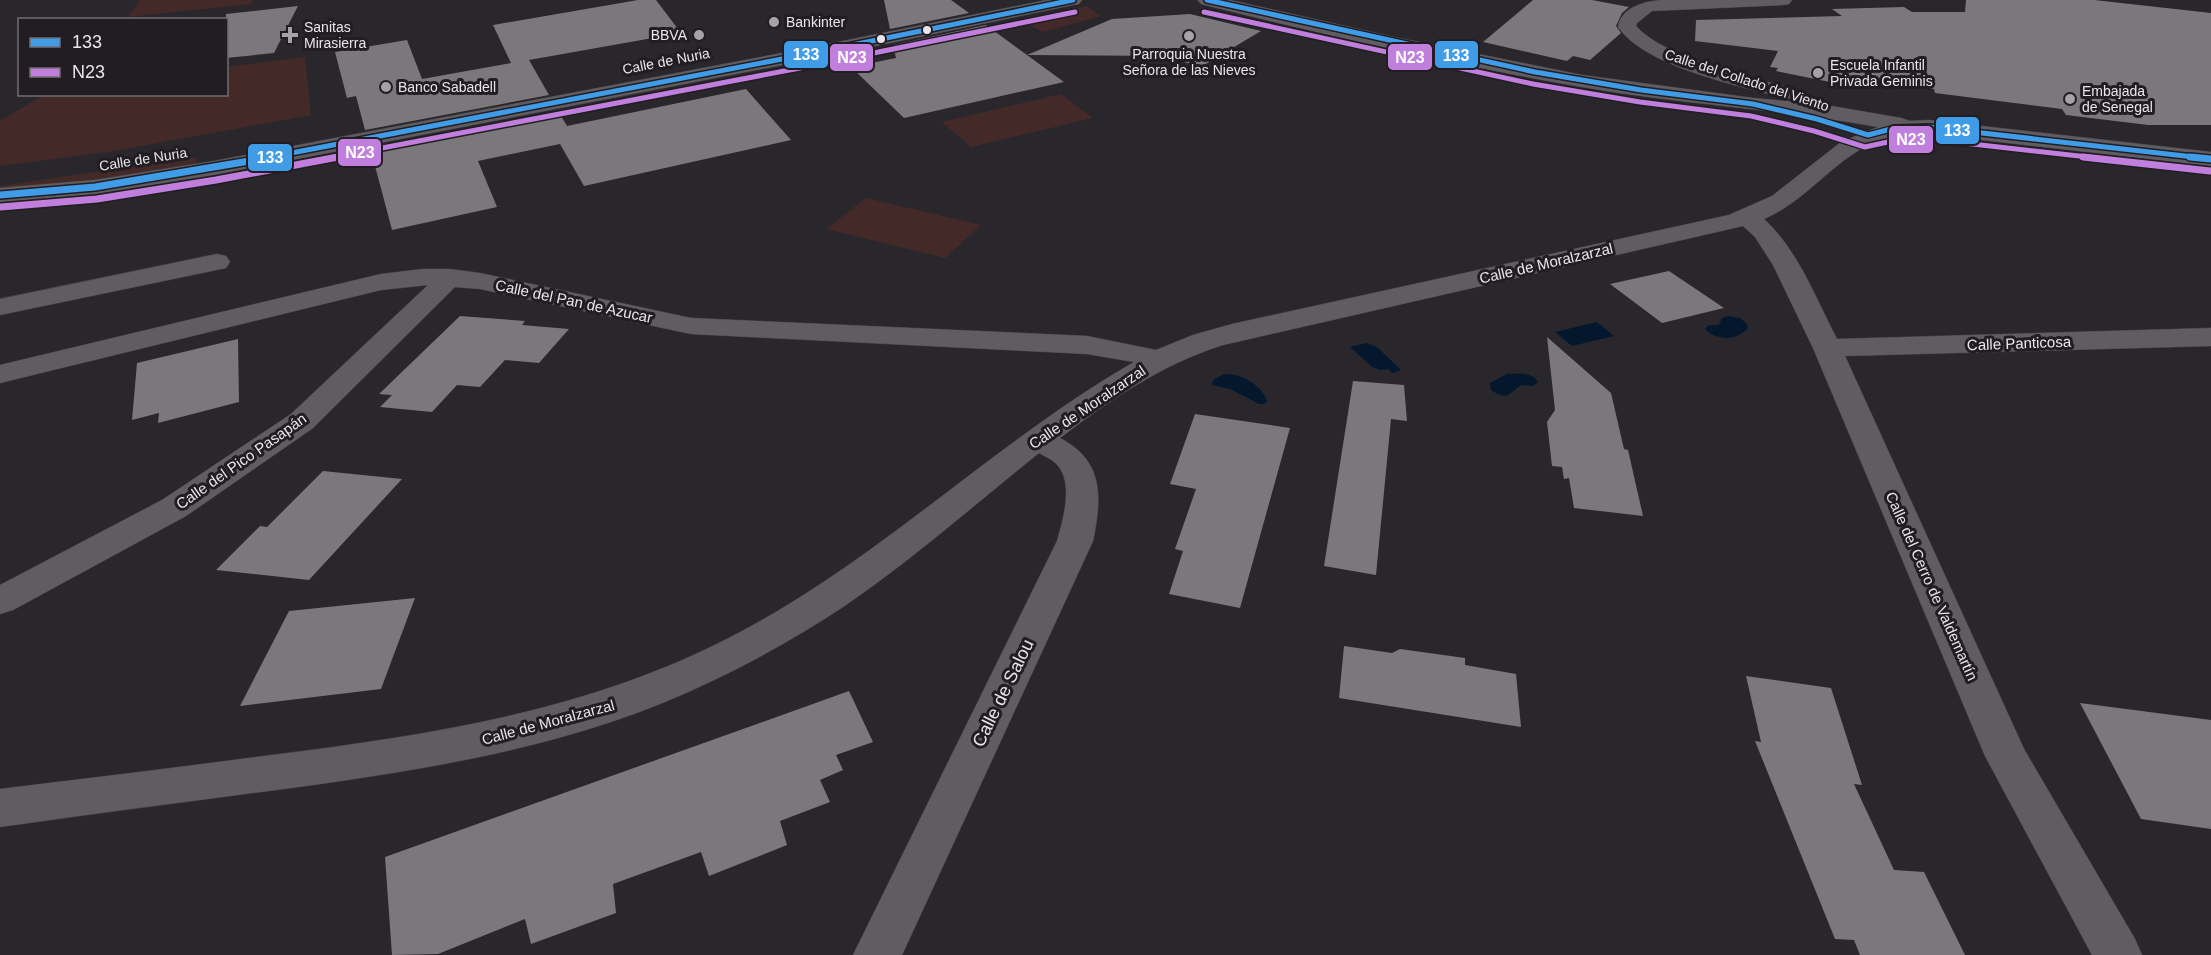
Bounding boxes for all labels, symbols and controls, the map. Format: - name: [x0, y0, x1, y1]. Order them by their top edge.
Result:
- place label: Bankinter: [786, 14, 845, 30]
- marker: Bankinter: [767, 15, 781, 29]
- legend: [18, 18, 228, 96]
- place label: Sanitas Mirasierra: [304, 19, 366, 51]
- unlabelled marker: [921, 24, 933, 36]
- marker: Sanitas Mirasierra: [281, 26, 299, 44]
- place label: BBVA: [651, 27, 688, 43]
- marker: BBVA: [692, 28, 706, 42]
- marker: Parroquia Nuestra Señora de las Nieves: [1182, 29, 1196, 43]
- text: 133: [72, 32, 102, 52]
- unlabelled marker: [875, 33, 887, 45]
- line badge: 133: [783, 40, 829, 69]
- line badge: 133: [1434, 40, 1479, 69]
- line badge: N23: [829, 43, 874, 72]
- line badge: N23: [1387, 43, 1433, 71]
- street label: Calle de Nuria: [621, 45, 711, 77]
- text: 133: [793, 46, 819, 63]
- place label: Parroquia Nuestra Señora de las Nieves: [1122, 46, 1256, 78]
- street label: Calle del Collado del Viento: [1663, 46, 1831, 114]
- text: 133: [1443, 47, 1469, 64]
- text: N23: [837, 49, 867, 66]
- text: N23: [1395, 49, 1425, 66]
- place label: Escuela Infantil Privada Geminis: [1830, 57, 1933, 89]
- text: N23: [72, 62, 105, 82]
- marker: Escuela Infantil Privada Geminis: [1811, 66, 1825, 80]
- place label: Banco Sabadell: [398, 79, 496, 95]
- marker: Banco Sabadell: [379, 80, 393, 94]
- place label: Embajada de Senegal: [2082, 83, 2153, 115]
- marker: Embajada de Senegal: [2063, 92, 2077, 106]
- line badge: 133: [1935, 116, 1980, 145]
- text: 133: [1944, 122, 1970, 139]
- line badge: N23: [1888, 125, 1934, 154]
- text: N23: [1896, 131, 1926, 148]
- line badge: N23: [337, 138, 382, 167]
- line badge: 133: [247, 143, 293, 172]
- street label: Calle de Nuria: [98, 144, 188, 174]
- text: N23: [345, 144, 375, 161]
- text: 133: [257, 149, 283, 166]
- street label: Calle de Moralzarzal: [1477, 239, 1615, 287]
- street label: Calle del Pan de Azucar: [494, 276, 654, 326]
- street label: Calle Panticosa: [1967, 333, 2072, 353]
- street label: Calle de Moralzarzal: [1026, 362, 1148, 452]
- street label: Calle del Pico Pasapán: [173, 410, 309, 512]
- street label: Calle del Cerro de Valdemartín: [1883, 489, 1981, 683]
- street label: Calle de Salou: [968, 636, 1038, 750]
- street label: Calle de Moralzarzal: [480, 696, 616, 748]

